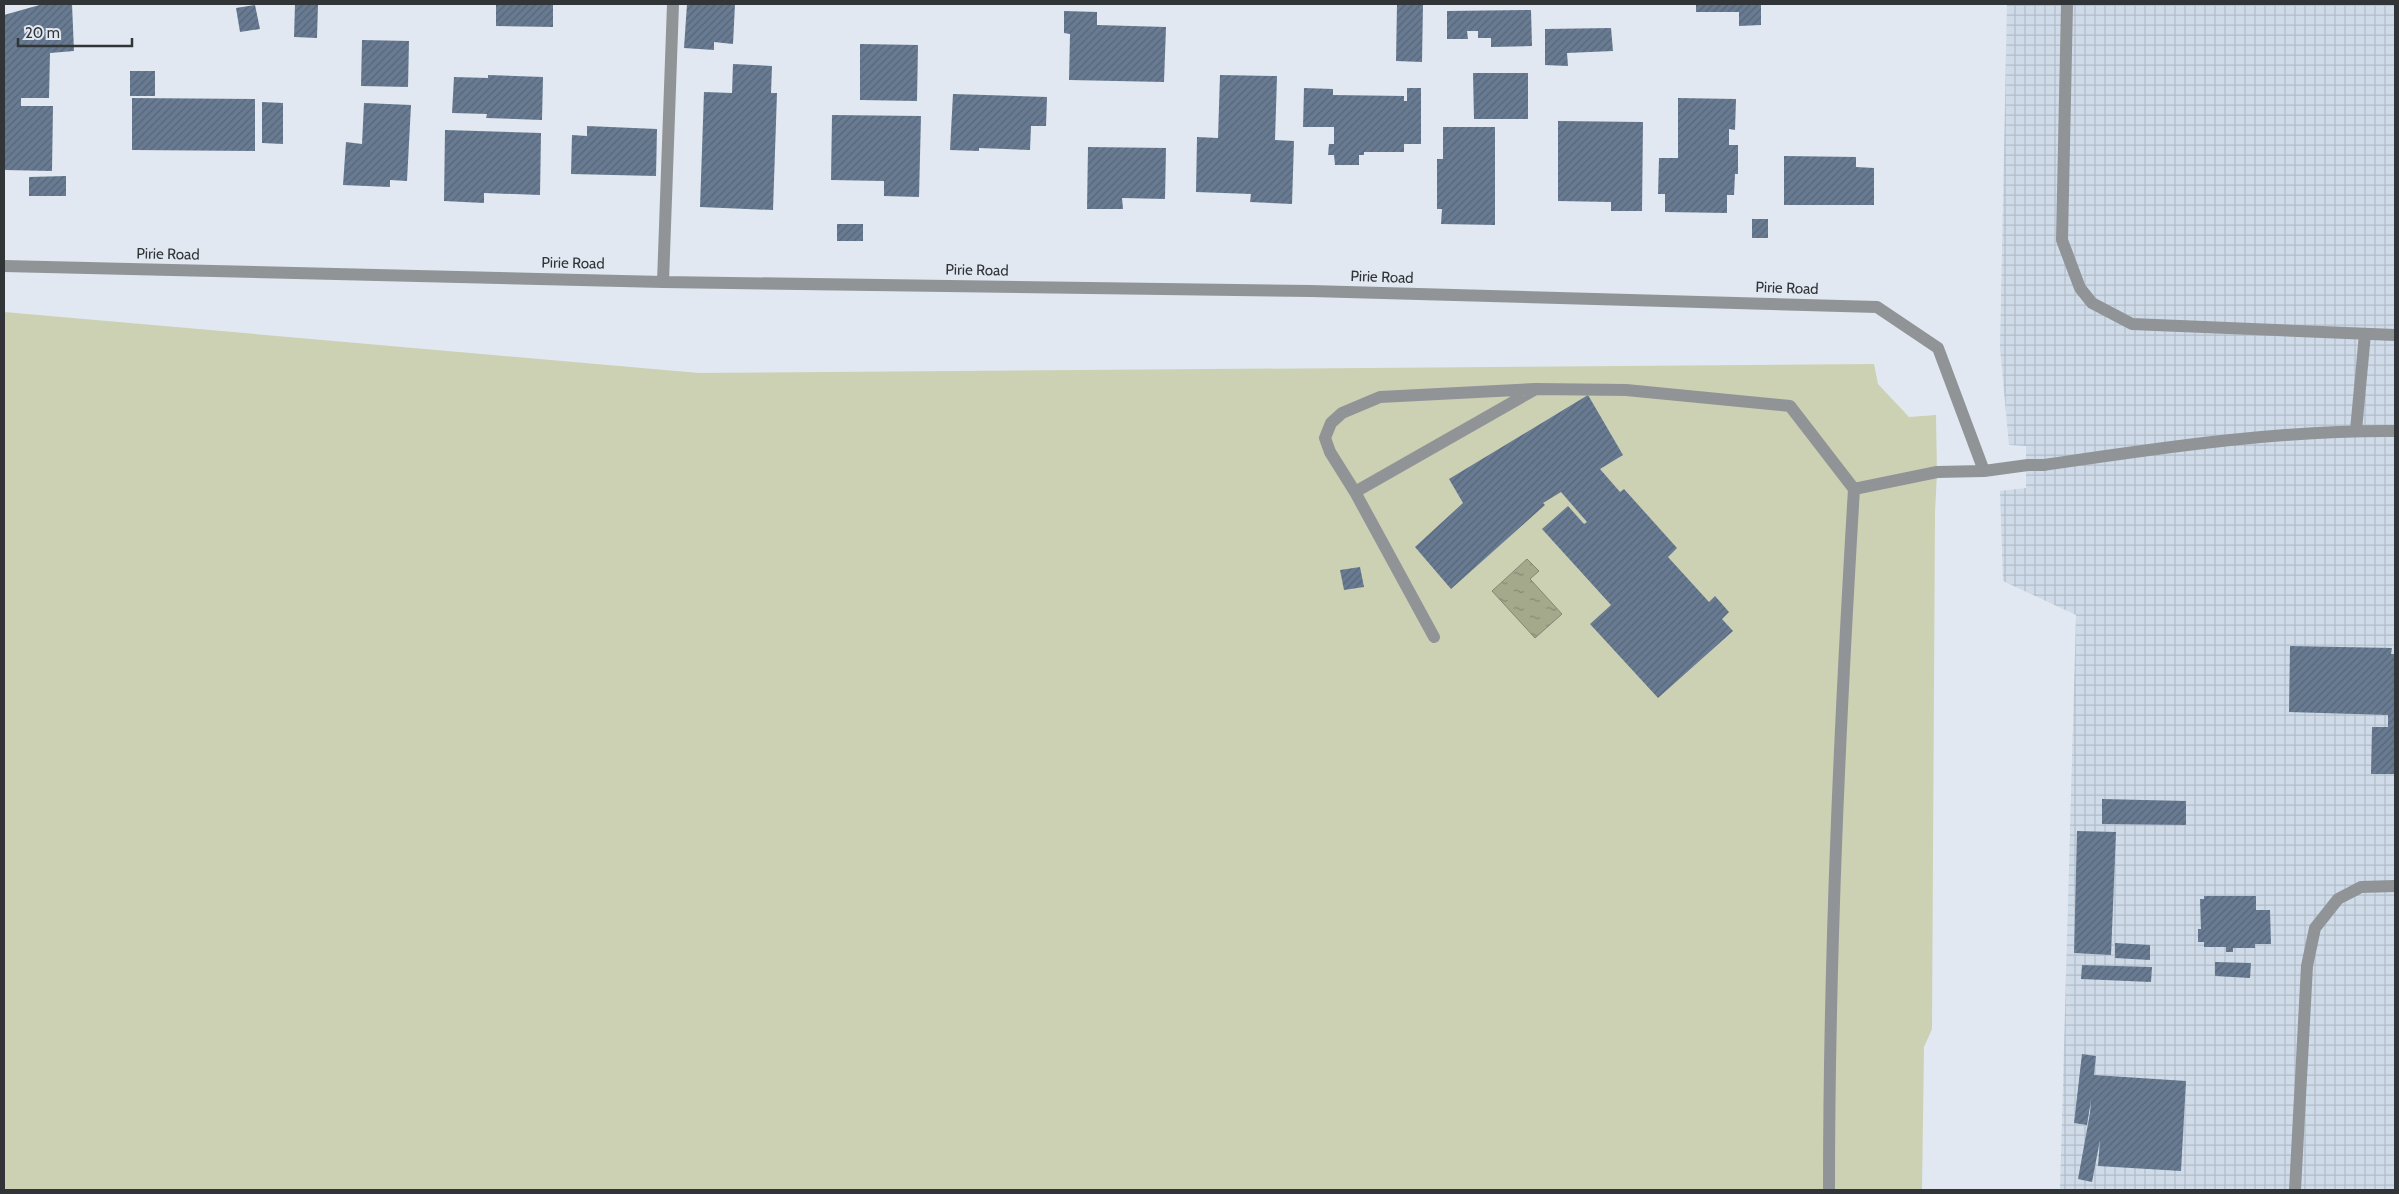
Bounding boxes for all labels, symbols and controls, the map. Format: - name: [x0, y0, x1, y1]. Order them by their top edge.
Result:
- scale bar: [18, 15, 131, 47]
- text: 20 m: [25, 24, 60, 42]
- street label: Pirie Road: [136, 244, 200, 264]
- street label: Pirie Road: [541, 253, 605, 273]
- street label: Pirie Road: [945, 260, 1009, 280]
- street label: Pirie Road: [1350, 267, 1414, 287]
- street label: Pirie Road: [1755, 278, 1819, 298]

